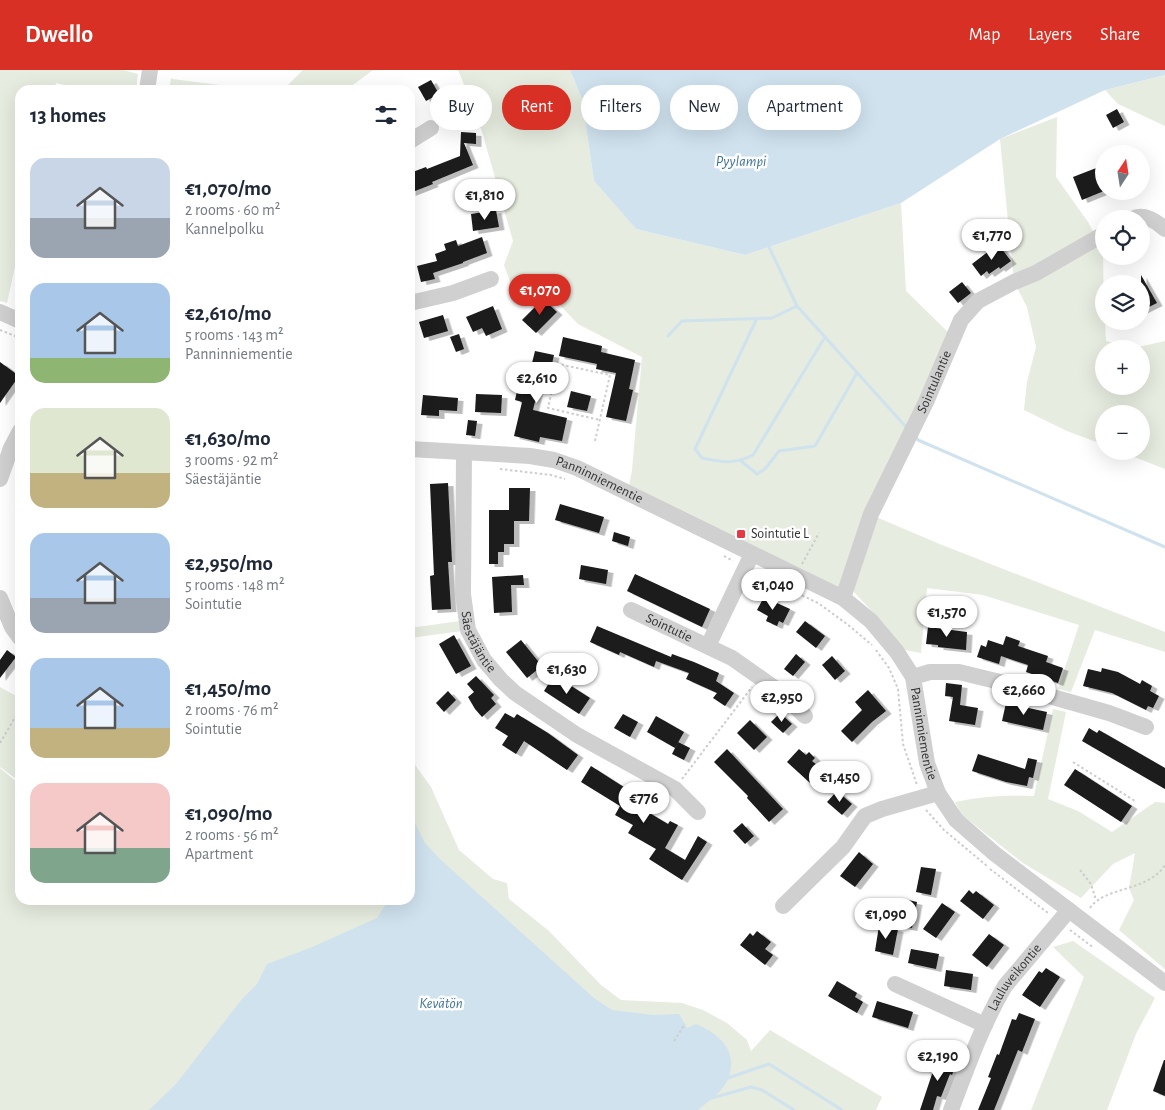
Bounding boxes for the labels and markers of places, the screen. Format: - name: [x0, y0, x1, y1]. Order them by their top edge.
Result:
- pin: €1,810: [444, 178, 526, 221]
- pin: €1,770: [951, 218, 1033, 261]
- pin: €1,070: [499, 274, 581, 316]
- pin: €2,610: [496, 362, 578, 404]
- place label: Sointutie L: [751, 527, 809, 541]
- marker: Sointutie L: [735, 528, 747, 540]
- pin: €1,040: [732, 568, 814, 611]
- pin: €1,570: [906, 596, 988, 638]
- pin: €1,630: [526, 652, 608, 695]
- pin: €2,660: [983, 674, 1065, 716]
- pin: €2,950: [741, 680, 823, 723]
- pin: €1,450: [799, 760, 881, 803]
- pin: €776: [614, 782, 674, 824]
- pin: €1,090: [845, 898, 927, 940]
- pin: €2,190: [897, 1040, 979, 1082]

